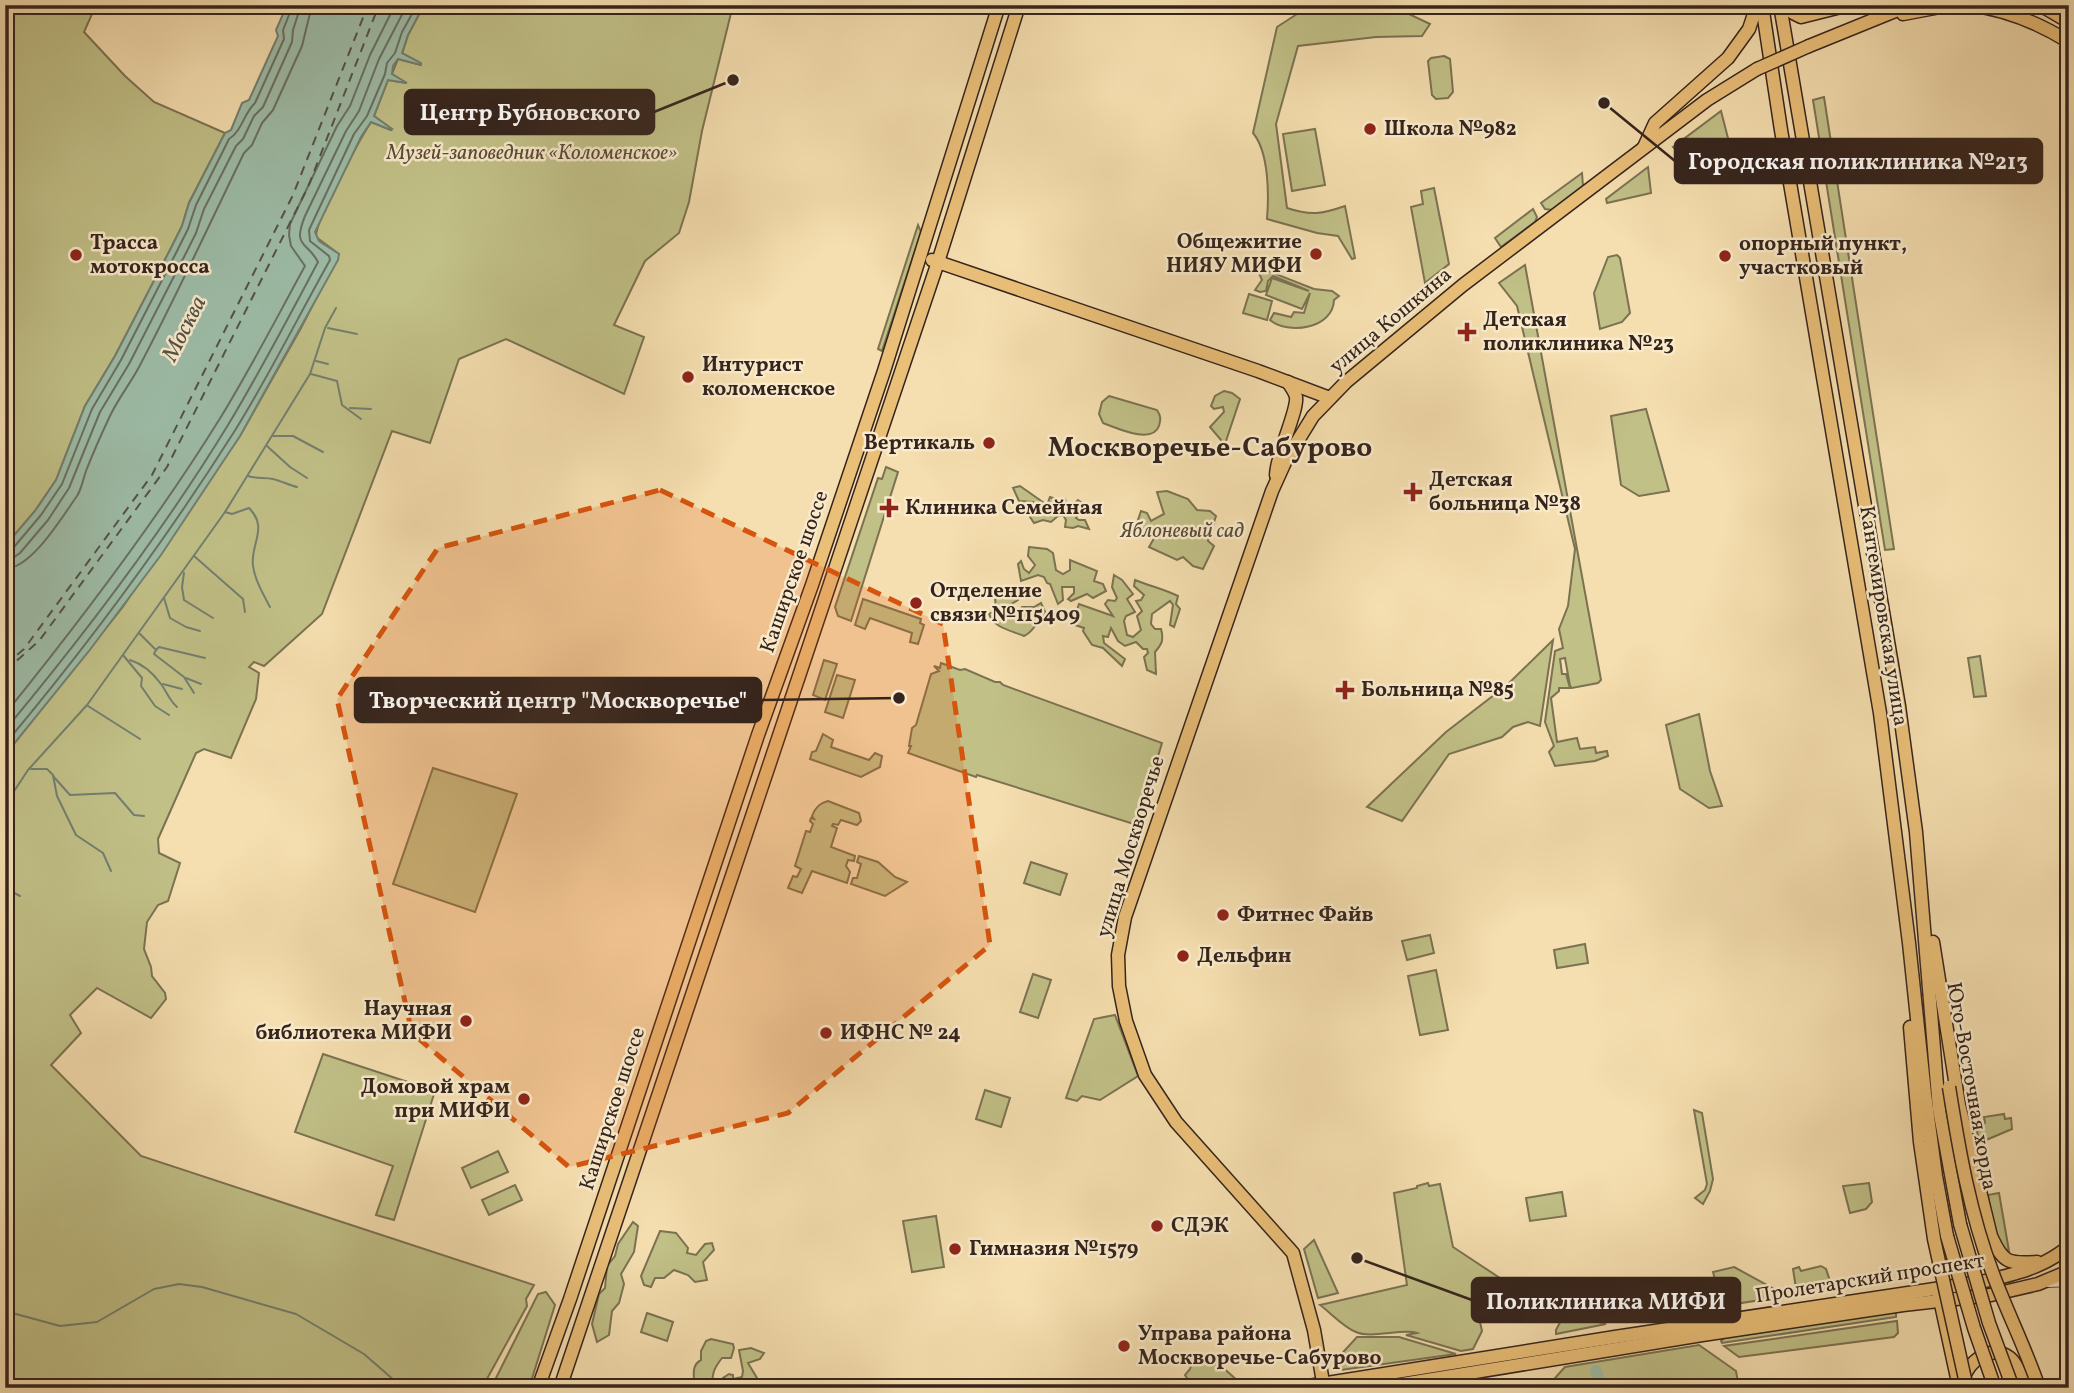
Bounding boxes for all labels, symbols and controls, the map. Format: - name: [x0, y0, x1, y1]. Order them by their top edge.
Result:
- callout: Центр Бубновского: [405, 90, 654, 134]
- text: Центр Бубновского: [420, 98, 640, 130]
- place label: Школа №982: [1384, 115, 1517, 144]
- marker: Школа №982: [1362, 121, 1378, 137]
- park label: Музей-заповедник «Коломенское»: [386, 139, 677, 168]
- callout: Городская поликлиника №213: [1675, 139, 2042, 183]
- text: Городская поликлиника №213: [1688, 147, 2028, 179]
- place label: Общежитие НИЯУ МИФИ: [1166, 228, 1302, 281]
- place label: Трасса мотокросса: [90, 229, 210, 282]
- place label: опорный пункт, участковый: [1739, 230, 1907, 283]
- marker: Общежитие НИЯУ МИФИ: [1308, 246, 1324, 262]
- marker: Трасса мотокросса: [68, 247, 84, 263]
- marker: опорный пункт, участковый: [1717, 248, 1733, 264]
- street label: улица Кошкина: [1323, 261, 1459, 381]
- water label: Москва: [154, 291, 215, 368]
- place label: Детская поликлиника №23: [1483, 306, 1674, 359]
- marker: Детская поликлиника №23: [1457, 322, 1477, 342]
- place label: Интурист коломенское: [702, 351, 835, 404]
- marker: Интурист коломенское: [680, 369, 696, 385]
- place label: Вертикаль: [864, 429, 975, 458]
- district label: Москворечье-Сабурово: [1048, 429, 1372, 468]
- marker: Вертикаль: [981, 435, 997, 451]
- place label: Детская больница №38: [1429, 466, 1581, 519]
- marker: Детская больница №38: [1403, 482, 1423, 502]
- street label: Каширское шоссе: [754, 487, 836, 657]
- place label: Клиника Семейная: [905, 494, 1103, 523]
- marker: Клиника Семейная: [879, 498, 899, 518]
- street label: Кантемировская улица: [1851, 504, 1915, 728]
- park label: Яблоневый сад: [1119, 517, 1244, 546]
- place label: Отделение связи №115409: [930, 577, 1080, 630]
- marker: Отделение связи №115409: [908, 595, 924, 611]
- place label: Больница №85: [1361, 676, 1514, 705]
- callout: Творческий центр "Москворечье": [355, 678, 761, 722]
- marker: Больница №85: [1335, 680, 1355, 700]
- text: Творческий центр "Москворечье": [369, 686, 747, 718]
- street label: улица Москворечье: [1090, 752, 1172, 942]
- place label: Фитнес Файв: [1237, 901, 1374, 930]
- marker: Фитнес Файв: [1215, 907, 1231, 923]
- place label: Дельфин: [1197, 942, 1291, 971]
- marker: Дельфин: [1175, 948, 1191, 964]
- street label: Юго-Восточная хорда: [1938, 980, 2004, 1192]
- place label: Научная библиотека МИФИ: [256, 995, 452, 1048]
- marker: Научная библиотека МИФИ: [458, 1013, 474, 1029]
- place label: ИФНС № 24: [840, 1019, 961, 1048]
- street label: Каширское шоссе: [573, 1024, 653, 1194]
- marker: ИФНС № 24: [818, 1025, 834, 1041]
- place label: Домовой храм при МИФИ: [361, 1073, 510, 1126]
- marker: Домовой храм при МИФИ: [516, 1091, 532, 1107]
- place label: СДЭК: [1171, 1212, 1229, 1241]
- marker: СДЭК: [1149, 1218, 1165, 1234]
- place label: Гимназия №1579: [969, 1235, 1138, 1264]
- marker: Гимназия №1579: [947, 1241, 963, 1257]
- street label: Пролетарский проспект: [1753, 1247, 1987, 1311]
- callout: Поликлиника МИФИ: [1472, 1278, 1740, 1322]
- text: Поликлиника МИФИ: [1486, 1287, 1726, 1319]
- place label: Управа района Москворечье-Сабурово: [1138, 1320, 1382, 1373]
- marker: Управа района Москворечье-Сабурово: [1116, 1338, 1132, 1354]

